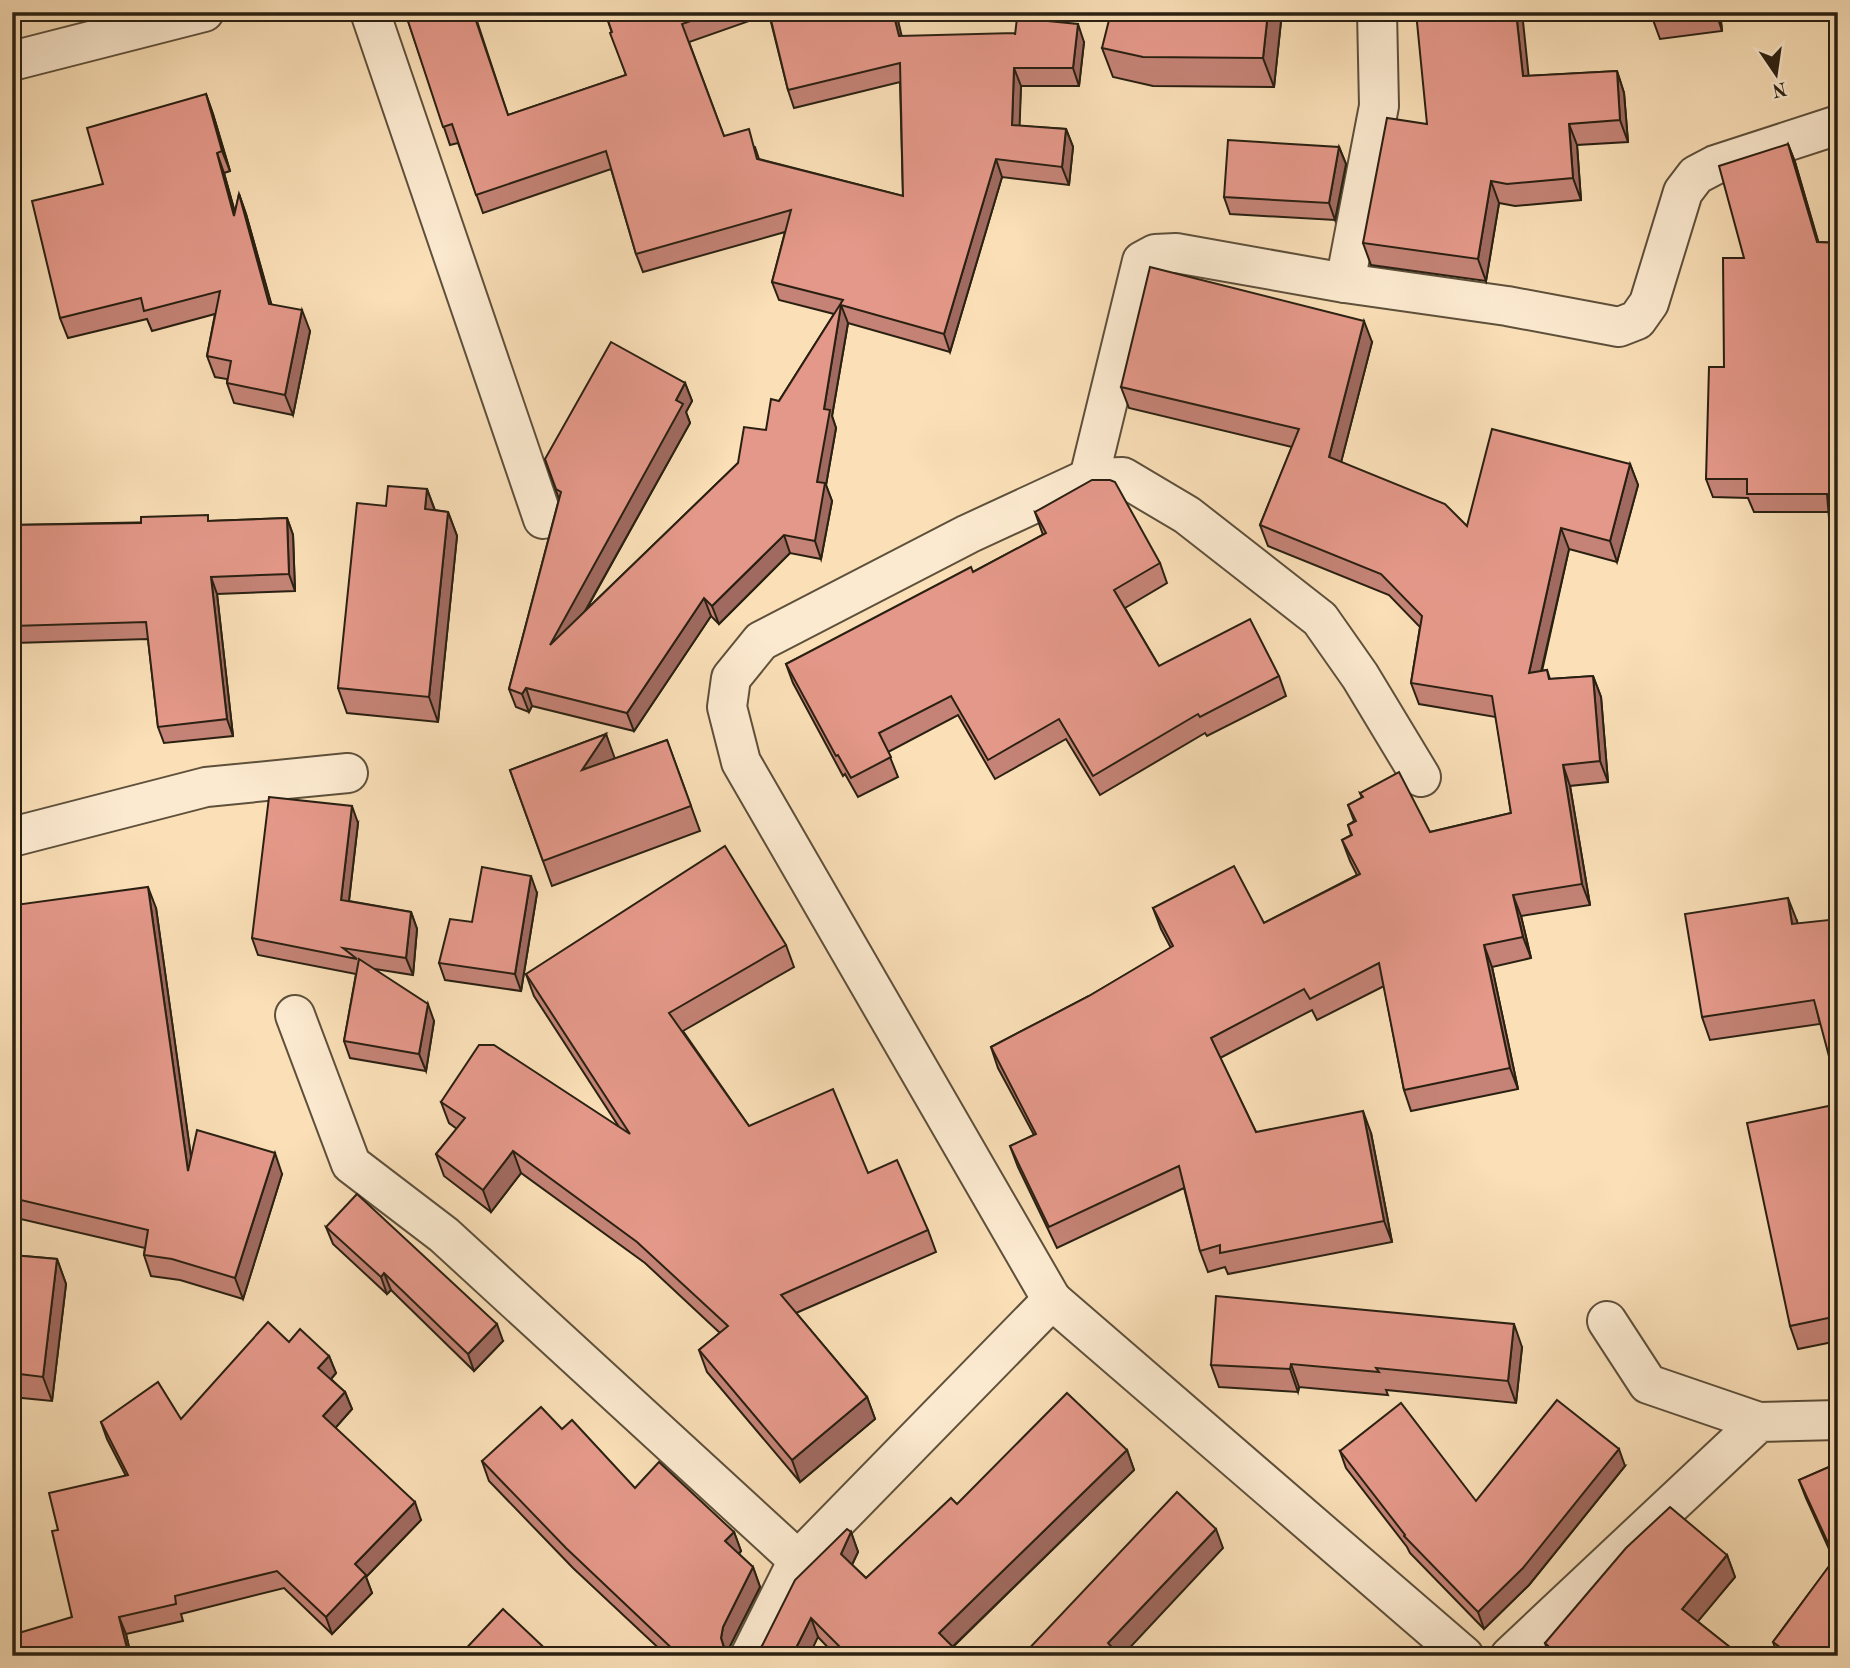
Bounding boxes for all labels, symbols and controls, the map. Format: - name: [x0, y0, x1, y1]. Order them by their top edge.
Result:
- north arrow: [1742, 38, 1812, 108]
- text: N: [1770, 77, 1788, 99]

